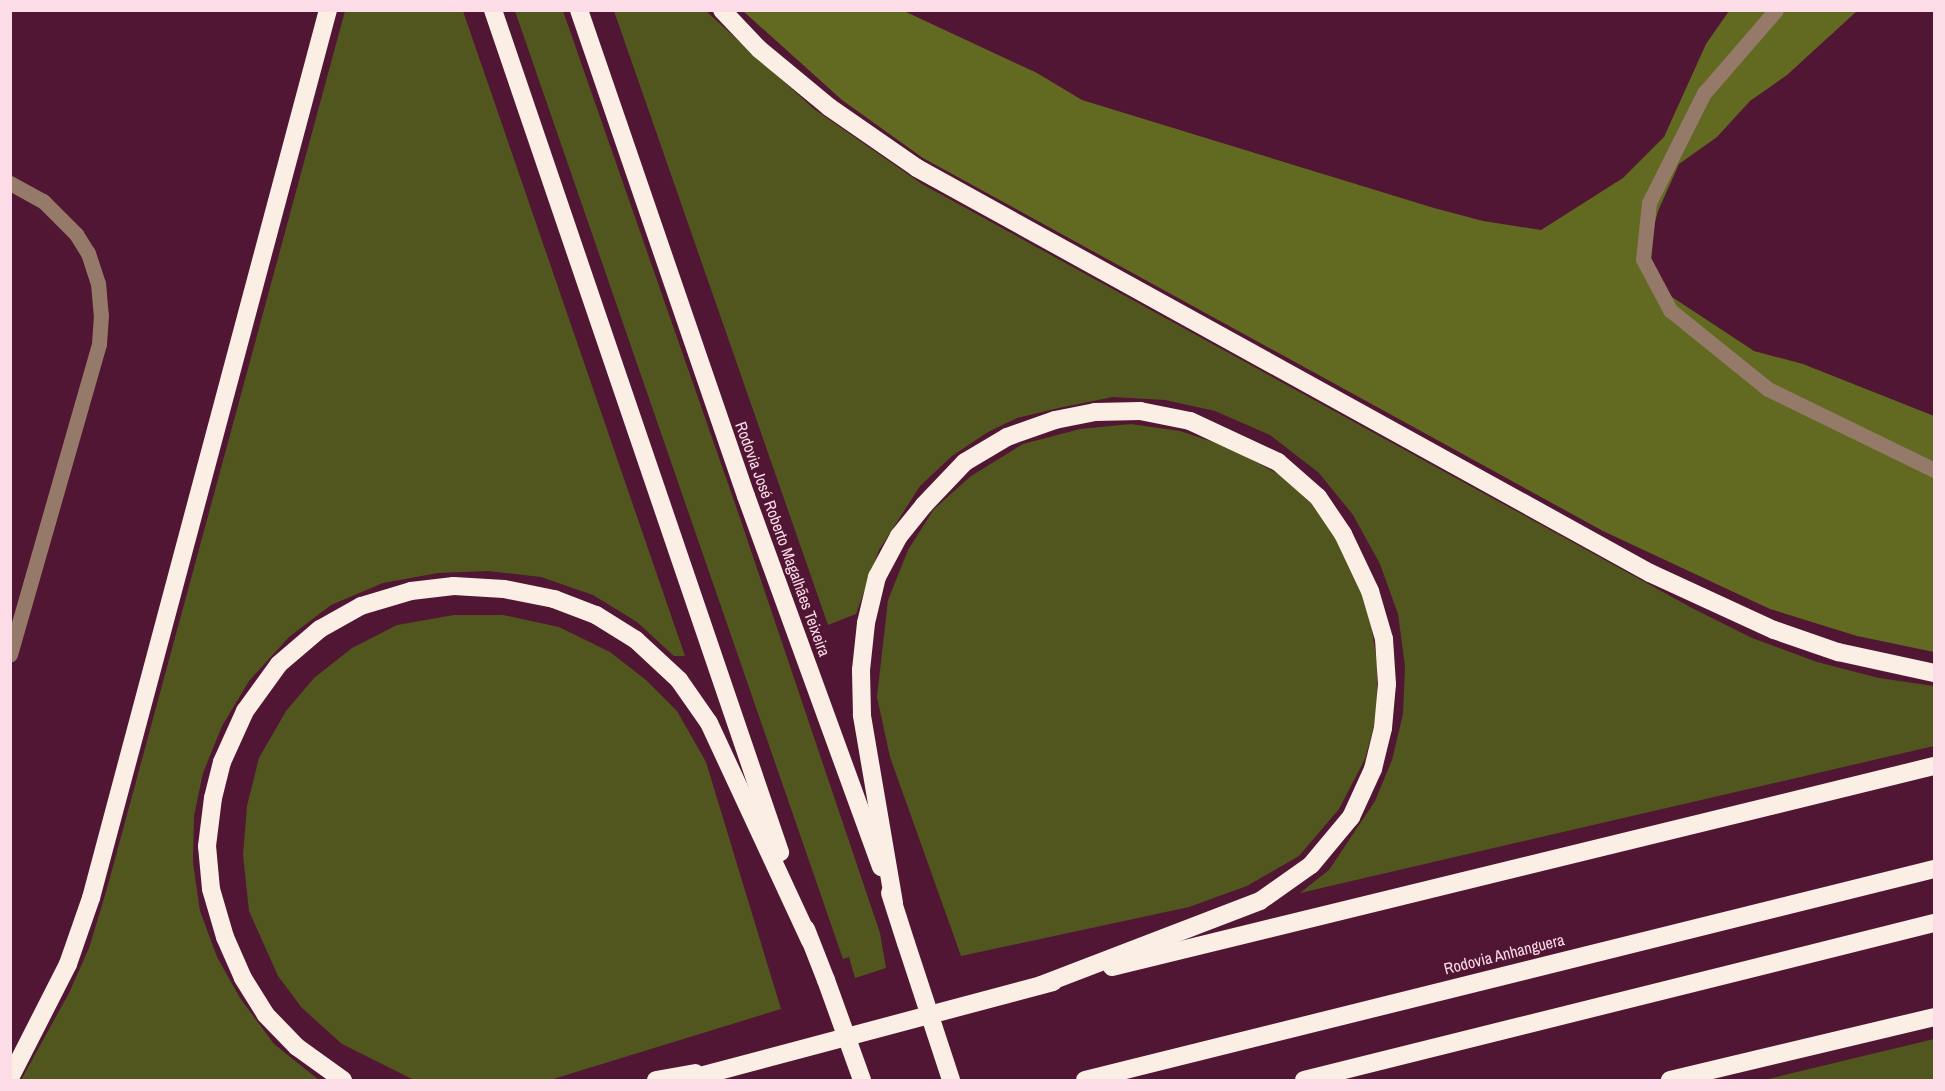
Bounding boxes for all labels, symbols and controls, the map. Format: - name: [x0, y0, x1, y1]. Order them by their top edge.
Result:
- street label: Rodovia José Roberto Magalhães Teixeira: [731, 419, 835, 659]
- street label: Rodovia Anhanguera: [1442, 930, 1566, 978]

